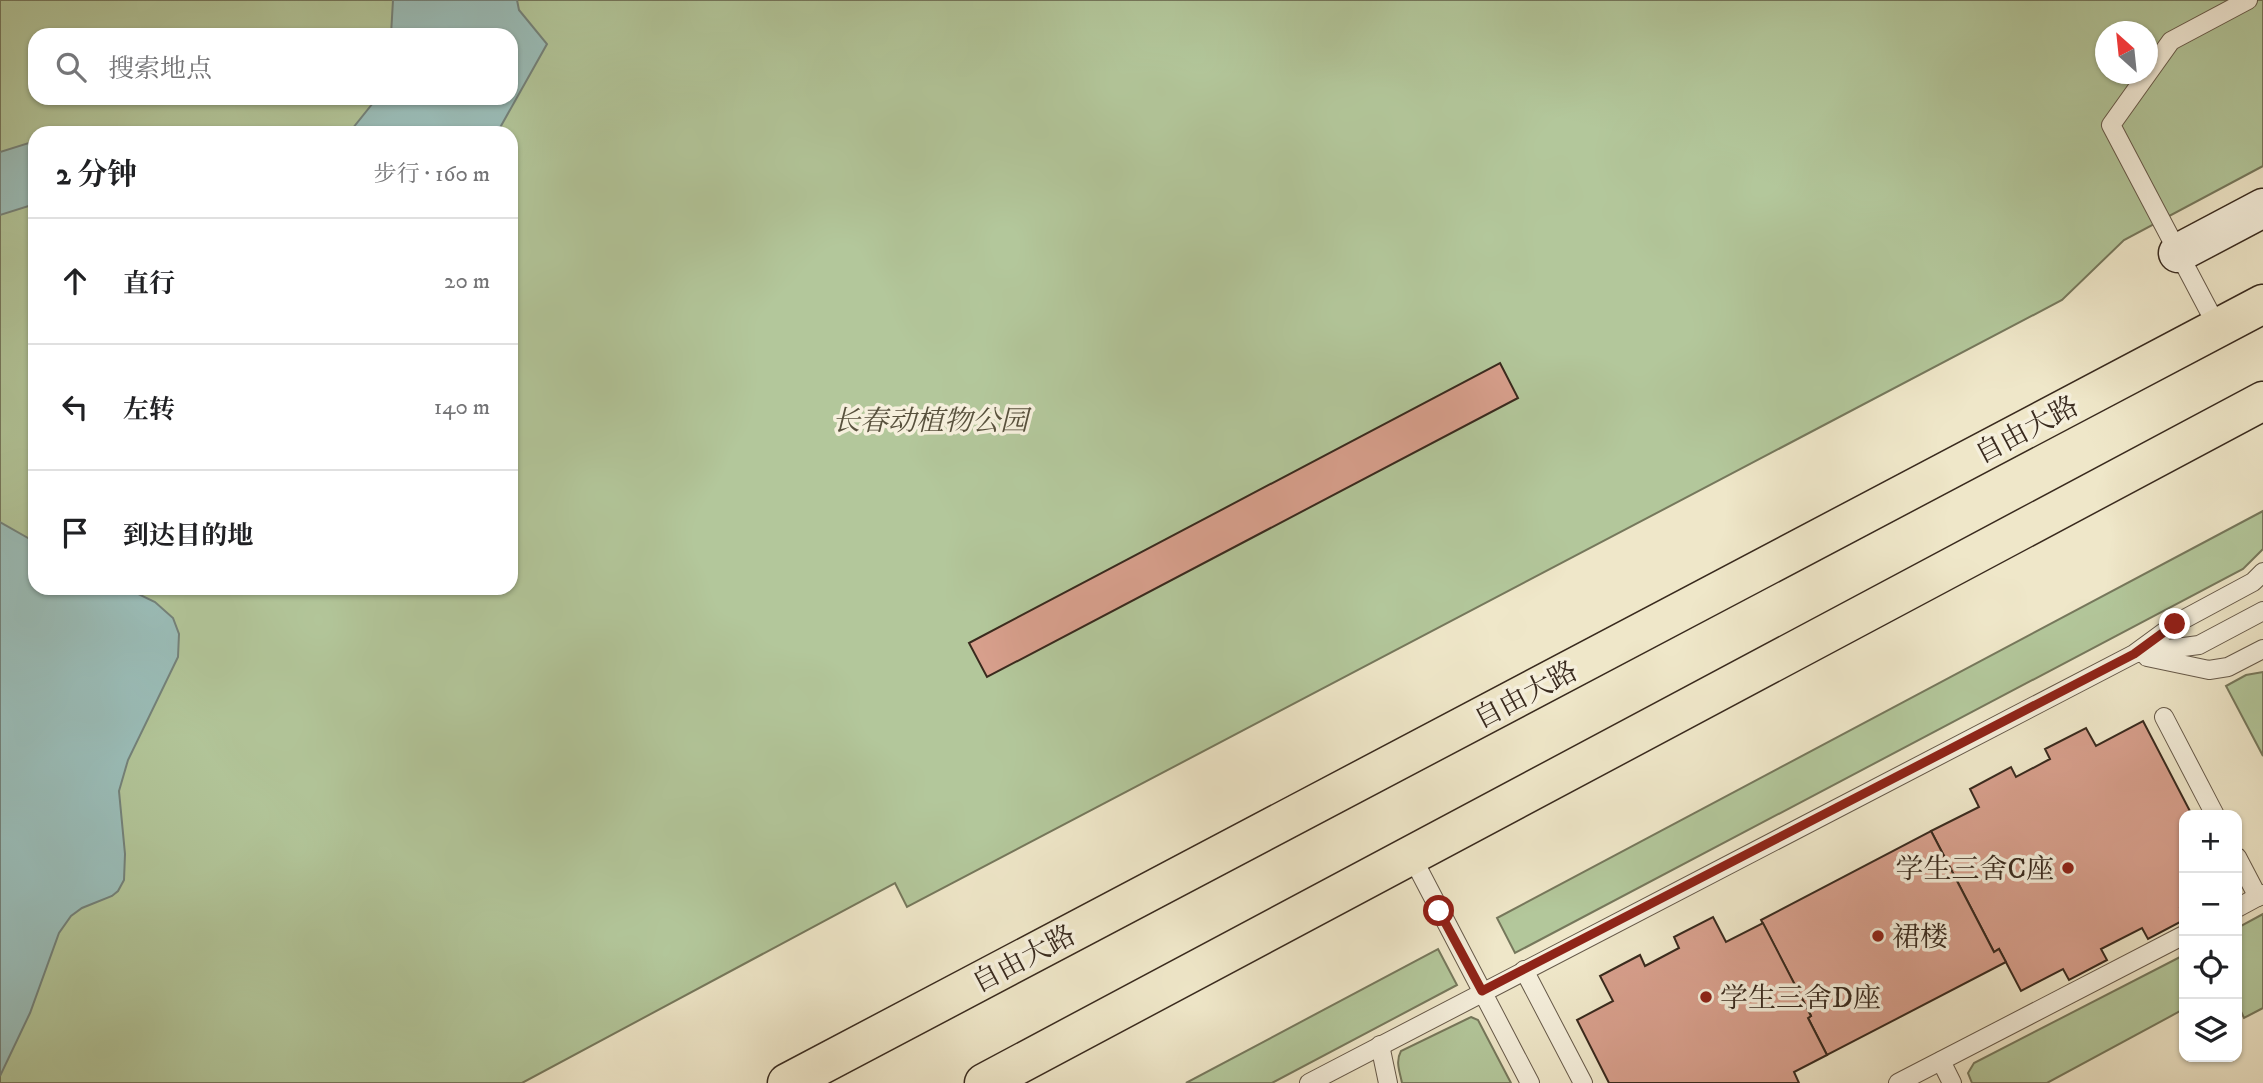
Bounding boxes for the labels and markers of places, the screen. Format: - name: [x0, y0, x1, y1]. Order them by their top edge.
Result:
- place label: 学生三舍C座: [1895, 852, 2054, 887]
- marker: 学生三舍C座: [2060, 860, 2076, 876]
- place label: 裙楼: [1892, 920, 1948, 955]
- marker: 裙楼: [1870, 928, 1886, 944]
- place label: 学生三舍D座: [1720, 981, 1881, 1016]
- marker: 学生三舍D座: [1698, 989, 1714, 1005]

